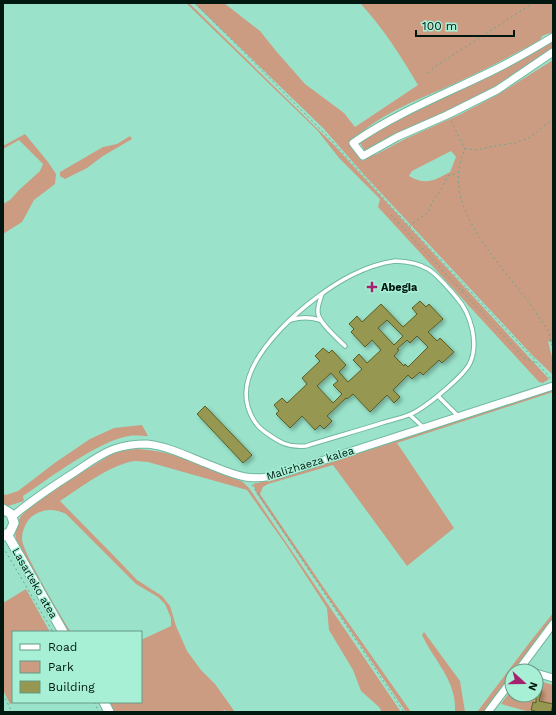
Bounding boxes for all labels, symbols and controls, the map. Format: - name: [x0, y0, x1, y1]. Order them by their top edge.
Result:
- scale bar: [416, 12, 514, 38]
- text: 100 m: [422, 19, 457, 33]
- marker: Abegia: [366, 281, 378, 293]
- place label: Abegia: [381, 281, 418, 294]
- street label: Malizhaeza kalea: [265, 444, 356, 483]
- street label: Lasarteko atea: [9, 546, 60, 621]
- legend: [12, 631, 142, 703]
- text: Road: [48, 640, 77, 654]
- text: Park: [48, 660, 74, 674]
- north arrow: [504, 663, 544, 703]
- text: Building: [48, 680, 95, 694]
- text: N: [525, 680, 540, 693]

